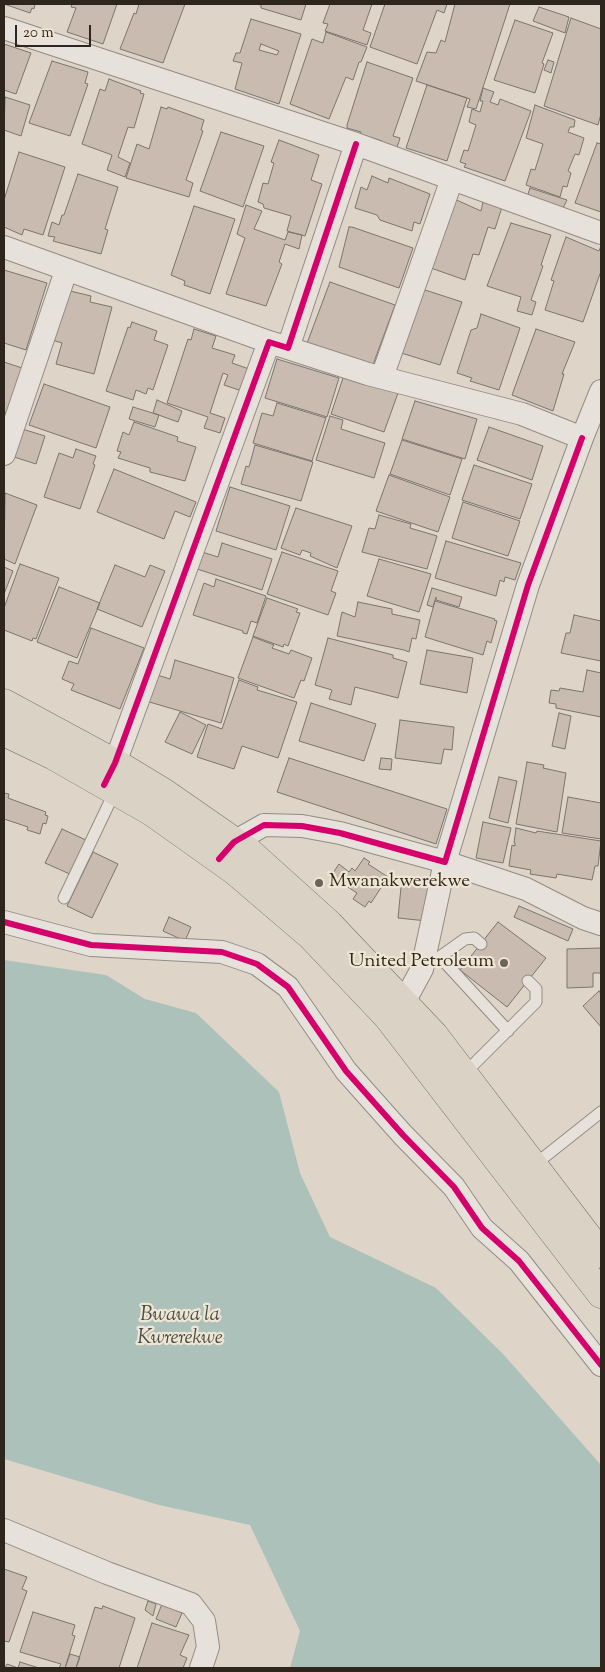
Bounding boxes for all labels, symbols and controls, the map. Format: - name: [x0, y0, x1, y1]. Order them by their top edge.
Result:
- scale bar: [18, 15, 94, 47]
- text: 20 m: [23, 23, 54, 44]
- place label: Mwanakwerekwe: [329, 872, 470, 894]
- marker: Mwanakwerekwe: [313, 877, 325, 889]
- place label: United Petroleum: [349, 952, 494, 974]
- marker: United Petroleum: [498, 957, 510, 969]
- water label: Bwawa la Kwrerekwe: [137, 1305, 223, 1352]

